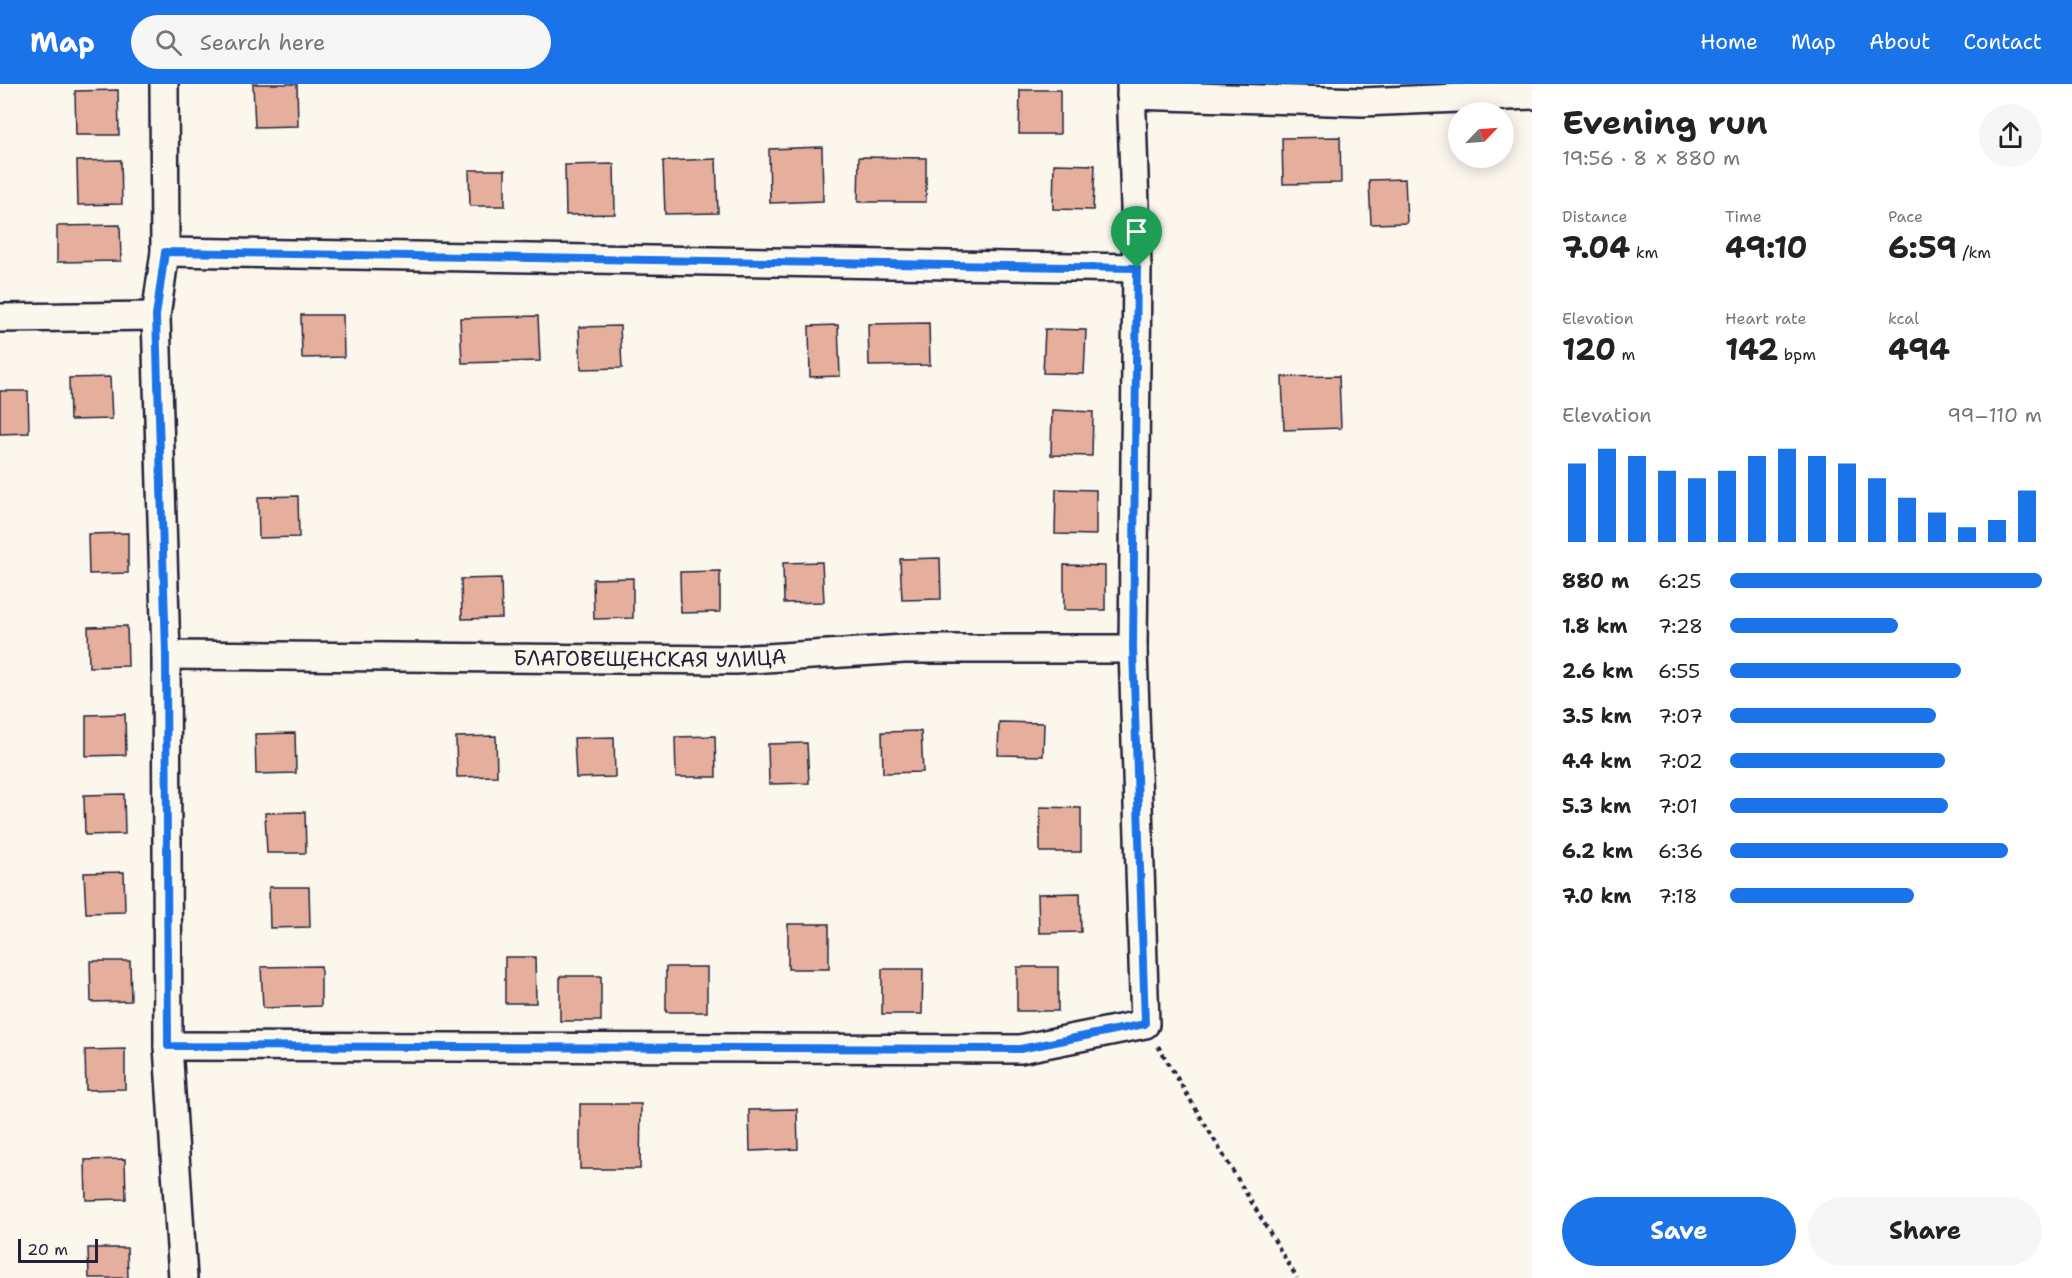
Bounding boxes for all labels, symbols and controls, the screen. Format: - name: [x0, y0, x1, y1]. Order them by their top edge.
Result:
- search box: [131, 15, 551, 69]
- text: Map: [30, 23, 95, 61]
- icon: search: [152, 26, 185, 59]
- text: Search here: [200, 28, 325, 57]
- text: Home: [1700, 28, 1758, 56]
- text: Map: [1791, 28, 1836, 56]
- text: About: [1869, 28, 1930, 56]
- text: Contact: [1963, 28, 2042, 56]
- text: Evening run: [1562, 100, 1768, 145]
- north arrow: [1448, 102, 1514, 168]
- map controls: [1448, 102, 1514, 168]
- button: share: [1979, 104, 2042, 167]
- text: 19:56 · 8 × 880 m: [1562, 145, 1740, 171]
- pin: [1111, 206, 1162, 268]
- text: Distance: [1562, 206, 1628, 227]
- text: Time: [1725, 206, 1762, 227]
- text: Pace: [1888, 206, 1923, 227]
- icon: arrive: [1120, 215, 1153, 248]
- text: 7.04: [1562, 227, 1630, 268]
- text: 49:10: [1725, 227, 1807, 268]
- text: 6:59: [1888, 227, 1957, 268]
- text: km: [1630, 242, 1658, 263]
- text: /km: [1957, 242, 1991, 263]
- text: Elevation: [1562, 308, 1634, 329]
- text: Heart rate: [1725, 308, 1807, 329]
- text: kcal: [1888, 308, 1919, 329]
- text: 120: [1562, 329, 1616, 370]
- text: 142: [1725, 329, 1778, 370]
- text: 494: [1888, 329, 1950, 370]
- text: m: [1616, 344, 1635, 365]
- text: bpm: [1778, 344, 1816, 365]
- text: Elevation: [1562, 402, 1652, 428]
- text: 99–110 m: [1947, 402, 2042, 428]
- text: 880 m: [1562, 568, 1629, 594]
- text: 6:25: [1658, 568, 1702, 594]
- text: 1.8 km: [1562, 613, 1628, 639]
- text: 7:28: [1658, 613, 1703, 639]
- street label: БЛАГОВЕЩЕНСКАЯ УЛИЦА: [513, 643, 787, 674]
- text: 2.6 km: [1562, 658, 1633, 684]
- text: 6:55: [1658, 658, 1700, 684]
- text: 3.5 km: [1562, 703, 1632, 729]
- text: 7:07: [1658, 703, 1703, 729]
- text: 4.4 km: [1562, 748, 1631, 774]
- text: 7:02: [1658, 748, 1703, 774]
- text: 5.3 km: [1562, 793, 1631, 819]
- text: 7:01: [1658, 793, 1698, 819]
- text: 6.2 km: [1562, 838, 1633, 864]
- text: 6:36: [1658, 838, 1703, 864]
- text: 7.0 km: [1562, 883, 1631, 909]
- text: 7:18: [1658, 883, 1697, 909]
- button: Save: [1562, 1197, 1796, 1266]
- button: Share: [1808, 1197, 2042, 1266]
- scale bar: [18, 1236, 98, 1264]
- text: 20 m: [27, 1239, 68, 1260]

